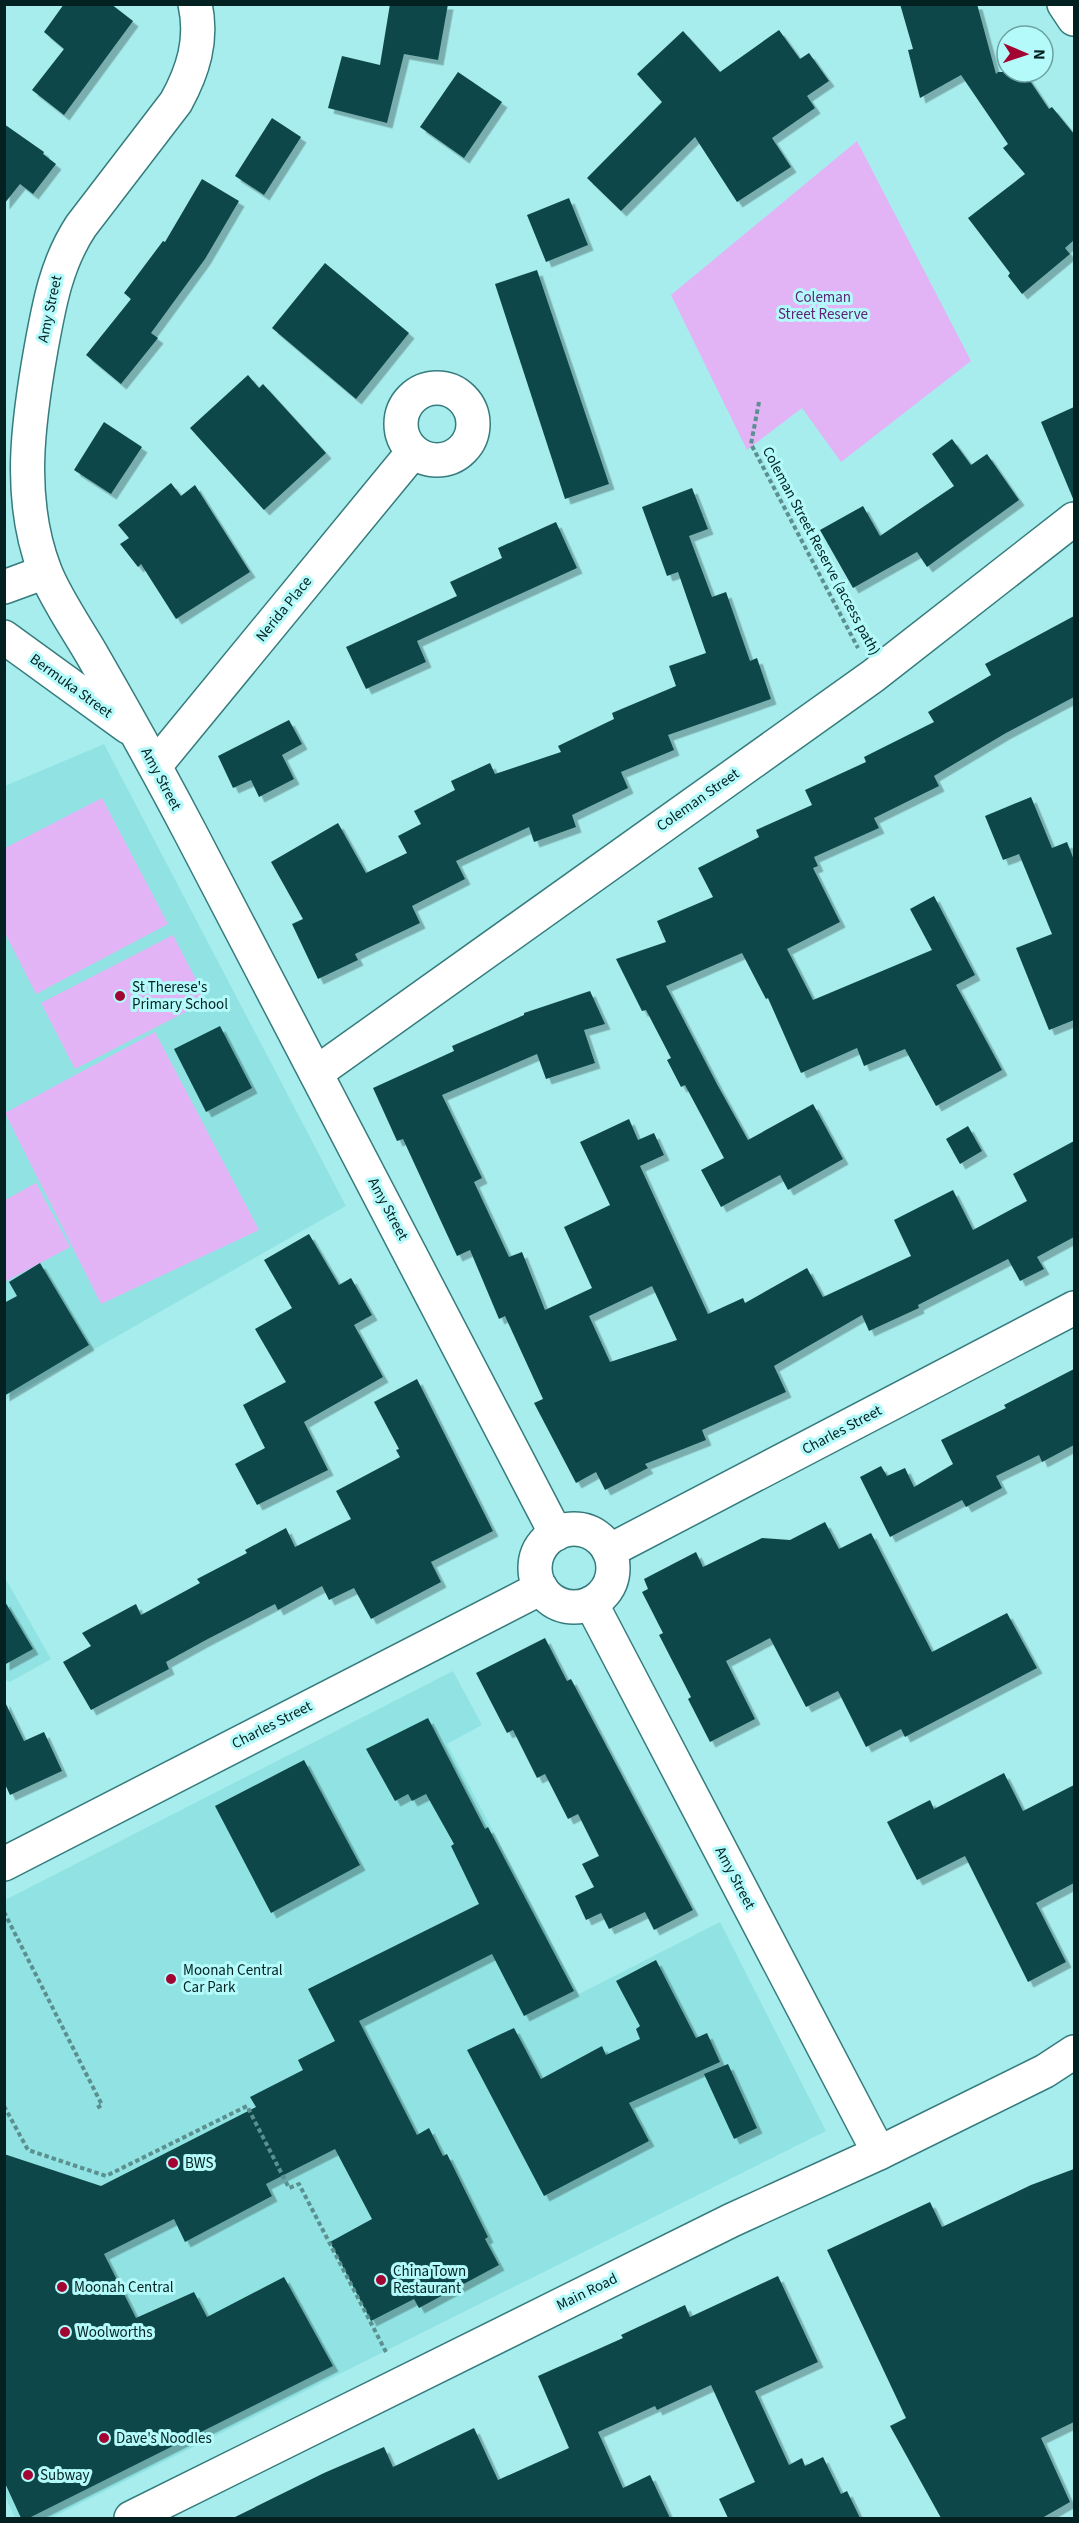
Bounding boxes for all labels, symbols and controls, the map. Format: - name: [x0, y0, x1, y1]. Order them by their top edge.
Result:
- north arrow: [995, 24, 1055, 84]
- text: N: [1028, 49, 1050, 60]
- street label: Amy Street: [33, 273, 67, 345]
- park label: Coleman Street Reserve: [778, 287, 868, 325]
- street label: Coleman Street Reserve (access path): [757, 443, 885, 659]
- street label: Nerida Place: [251, 572, 317, 646]
- street label: Bermuka Street: [25, 649, 117, 723]
- street label: Amy Street: [136, 744, 186, 814]
- street label: Coleman Street: [652, 764, 744, 836]
- place label: St Therese's Primary School: [132, 977, 228, 1015]
- marker: St Therese's Primary School: [113, 989, 127, 1003]
- street label: Amy Street: [363, 1174, 413, 1244]
- street label: Charles Street: [798, 1400, 886, 1460]
- street label: Charles Street: [228, 1696, 316, 1754]
- street label: Amy Street: [710, 1843, 760, 1913]
- place label: Moonah Central Car Park: [183, 1960, 283, 1998]
- marker: Moonah Central Car Park: [164, 1972, 178, 1986]
- place label: BWS: [185, 2153, 213, 2174]
- marker: BWS: [166, 2156, 180, 2170]
- place label: China Town Restaurant: [393, 2261, 466, 2299]
- street label: Main Road: [553, 2268, 621, 2316]
- marker: China Town Restaurant: [374, 2273, 388, 2287]
- place label: Moonah Central: [74, 2277, 174, 2298]
- marker: Moonah Central: [55, 2280, 69, 2294]
- place label: Woolworths: [77, 2322, 152, 2343]
- marker: Woolworths: [58, 2325, 72, 2339]
- place label: Dave's Noodles: [116, 2428, 212, 2449]
- marker: Dave's Noodles: [97, 2431, 111, 2445]
- place label: Subway: [40, 2465, 90, 2486]
- marker: Subway: [21, 2468, 35, 2482]

